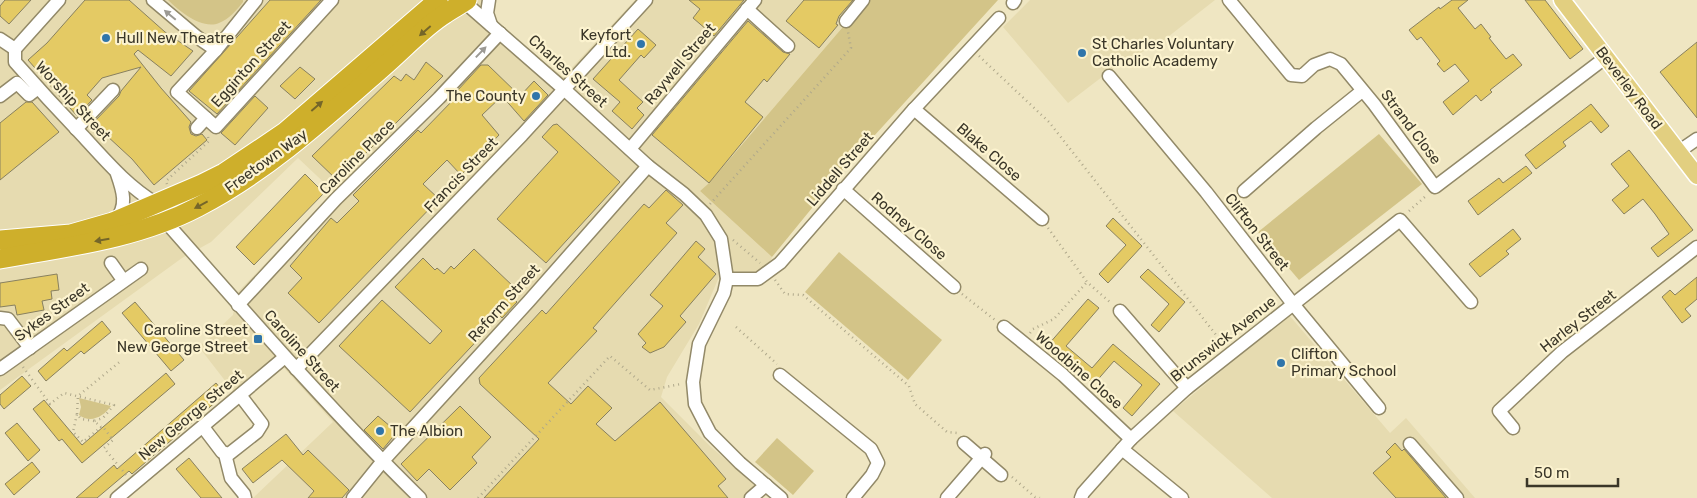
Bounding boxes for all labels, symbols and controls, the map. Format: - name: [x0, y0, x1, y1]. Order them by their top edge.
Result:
- one-way arrow: [164, 9, 177, 20]
- street label: Egginton Street: [207, 17, 295, 111]
- street label: Raywell Street: [641, 20, 719, 108]
- one-way arrow: [419, 25, 432, 36]
- place label: Keyfort Ltd.: [580, 26, 631, 61]
- place label: Hull New Theatre: [116, 29, 234, 47]
- street label: Charles Street: [525, 31, 611, 111]
- marker: Hull New Theatre: [100, 32, 112, 44]
- place label: St Charles Voluntary Catholic Academy: [1092, 35, 1234, 70]
- marker: Keyfort Ltd.: [635, 38, 647, 50]
- street label: Beverley Road: [1592, 43, 1666, 133]
- one-way arrow: [475, 47, 487, 59]
- marker: St Charles Voluntary Catholic Academy: [1076, 47, 1088, 59]
- street label: Worship Street: [31, 57, 115, 145]
- street label: Strand Close: [1377, 86, 1445, 168]
- place label: The County: [446, 87, 526, 105]
- marker: The County: [530, 90, 542, 102]
- one-way arrow: [311, 100, 323, 112]
- street label: Caroline Place: [316, 116, 398, 198]
- street label: Blake Close: [953, 119, 1025, 185]
- street label: Freetown Way: [221, 125, 311, 197]
- street label: Liddell Street: [803, 128, 877, 210]
- street label: Francis Street: [420, 133, 502, 217]
- street label: Rodney Close: [868, 188, 950, 264]
- street label: Clifton Street: [1221, 190, 1293, 275]
- one-way arrow: [194, 201, 208, 209]
- one-way arrow: [93, 237, 109, 245]
- street label: Reform Street: [464, 260, 544, 346]
- street label: Sykes Street: [11, 279, 93, 345]
- street label: Harley Street: [1536, 286, 1620, 356]
- street label: Brunswick Avenue: [1167, 292, 1279, 386]
- street label: Caroline Street: [260, 306, 344, 396]
- place label: Caroline Street New George Street: [117, 321, 248, 356]
- street label: Woodbine Close: [1032, 327, 1126, 413]
- marker: Caroline Street New George Street: [252, 333, 264, 345]
- place label: Clifton Primary School: [1291, 345, 1396, 380]
- marker: Clifton Primary School: [1275, 357, 1287, 369]
- street label: New George Street: [135, 366, 247, 464]
- place label: The Albion: [390, 422, 463, 440]
- marker: The Albion: [374, 425, 386, 437]
- scale bar: [1527, 456, 1618, 488]
- text: 50 m: [1534, 464, 1569, 482]

